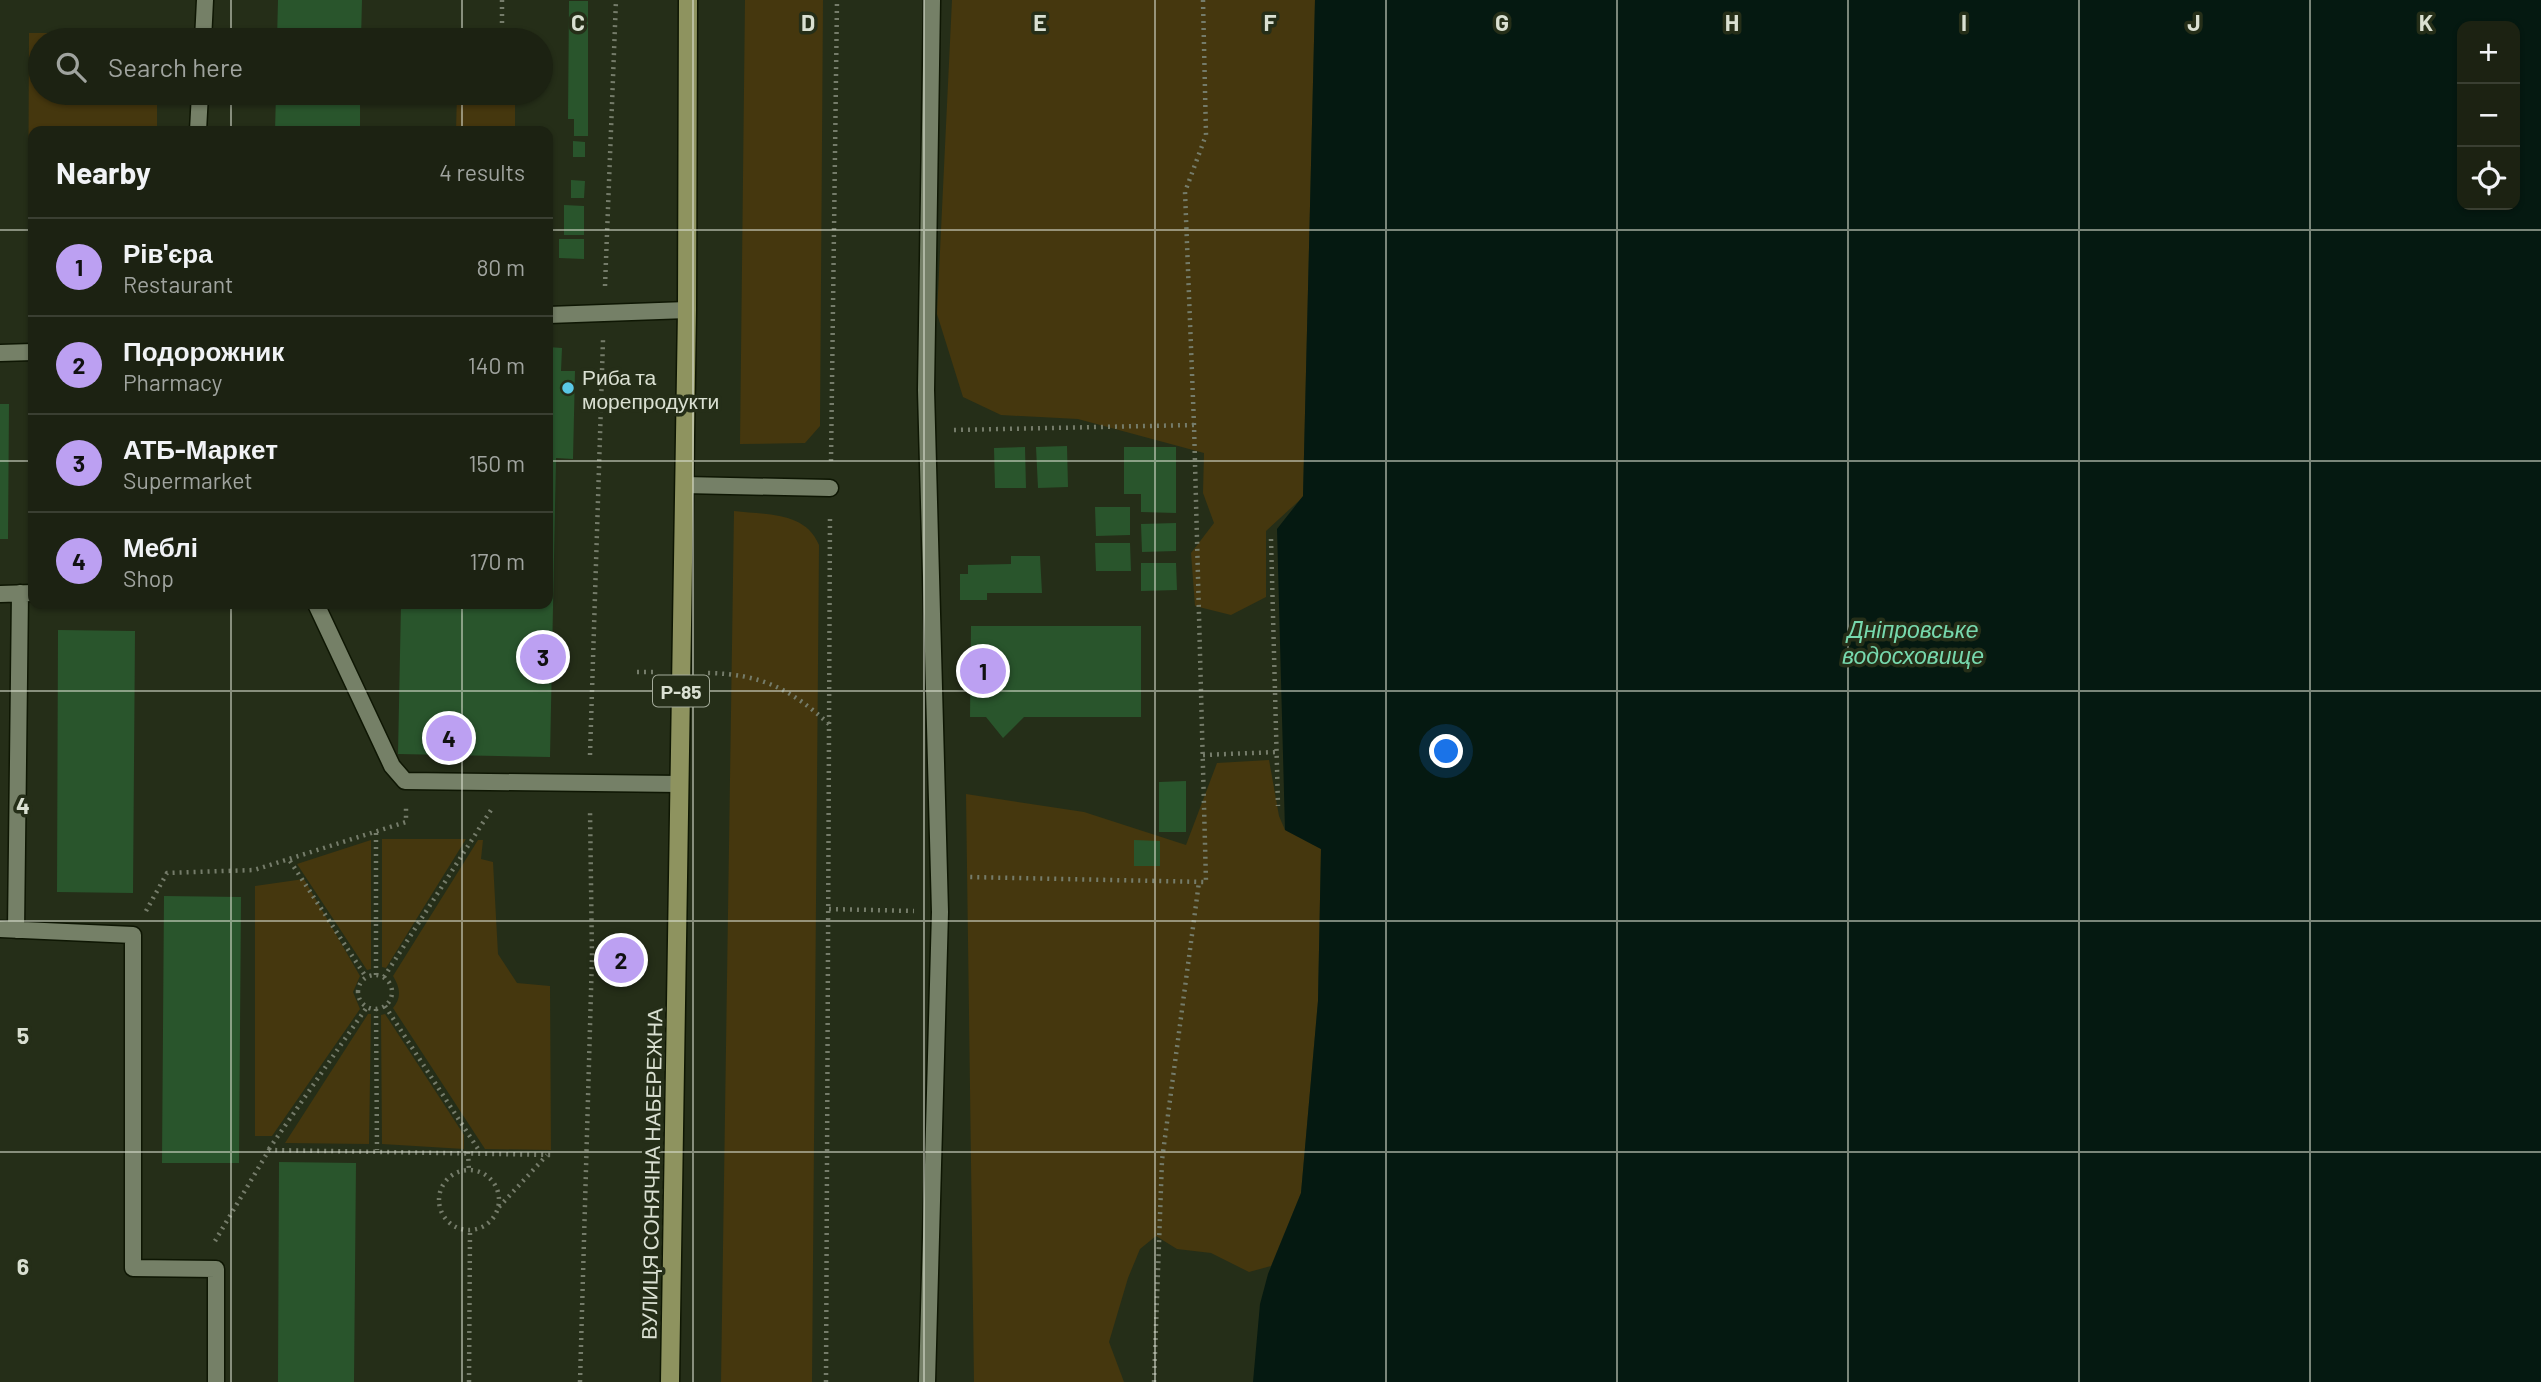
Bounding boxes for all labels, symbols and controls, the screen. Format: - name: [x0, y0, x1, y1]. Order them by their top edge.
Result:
- text: C: [571, 8, 585, 36]
- text: D: [801, 8, 815, 36]
- text: E: [1033, 8, 1047, 36]
- text: F: [1264, 8, 1277, 36]
- text: G: [1495, 8, 1509, 36]
- text: H: [1725, 8, 1739, 36]
- text: I: [1961, 8, 1967, 36]
- text: J: [2187, 8, 2201, 36]
- text: K: [2419, 8, 2433, 36]
- map controls: [2457, 21, 2520, 210]
- button: +: [2457, 21, 2520, 84]
- search box: [28, 28, 553, 105]
- icon: search: [52, 48, 90, 86]
- text: Search here: [108, 51, 243, 82]
- button: −: [2457, 84, 2520, 147]
- button: locate: [2457, 147, 2520, 210]
- text: Nearby: [56, 154, 151, 190]
- text: 4 results: [439, 158, 525, 186]
- text: Рів'єра: [123, 237, 213, 268]
- text: 1: [75, 253, 83, 281]
- text: 80 m: [476, 253, 525, 281]
- text: Restaurant: [123, 270, 233, 298]
- text: Подорожник: [123, 335, 284, 366]
- text: 2: [73, 351, 85, 379]
- text: 140 m: [468, 351, 525, 379]
- place label: Риба та морепродукти: [582, 364, 719, 413]
- text: Pharmacy: [123, 368, 222, 396]
- marker: Риба та морепродукти: [560, 380, 576, 396]
- text: АТБ-Маркет: [123, 433, 278, 464]
- text: 3: [73, 449, 85, 477]
- text: 150 m: [469, 449, 525, 477]
- text: Supermarket: [123, 466, 253, 494]
- text: Меблі: [123, 531, 198, 562]
- text: 4: [72, 547, 86, 575]
- text: 170 m: [469, 547, 525, 575]
- text: Shop: [123, 564, 174, 592]
- water label: Дніпровське водосховище: [1842, 615, 1984, 669]
- pin: 3: [520, 631, 566, 683]
- pin: 1: [960, 645, 1006, 697]
- road number: Р-85: [653, 676, 709, 706]
- pin: 4: [426, 712, 472, 764]
- your location: [1429, 734, 1463, 768]
- text: 4: [16, 791, 30, 819]
- pin: 2: [598, 934, 644, 986]
- street label: ВУЛИЦЯ СОНЯЧНА НАБЕРЕЖНА: [636, 1008, 666, 1340]
- text: 5: [17, 1021, 29, 1049]
- text: 6: [17, 1252, 29, 1280]

